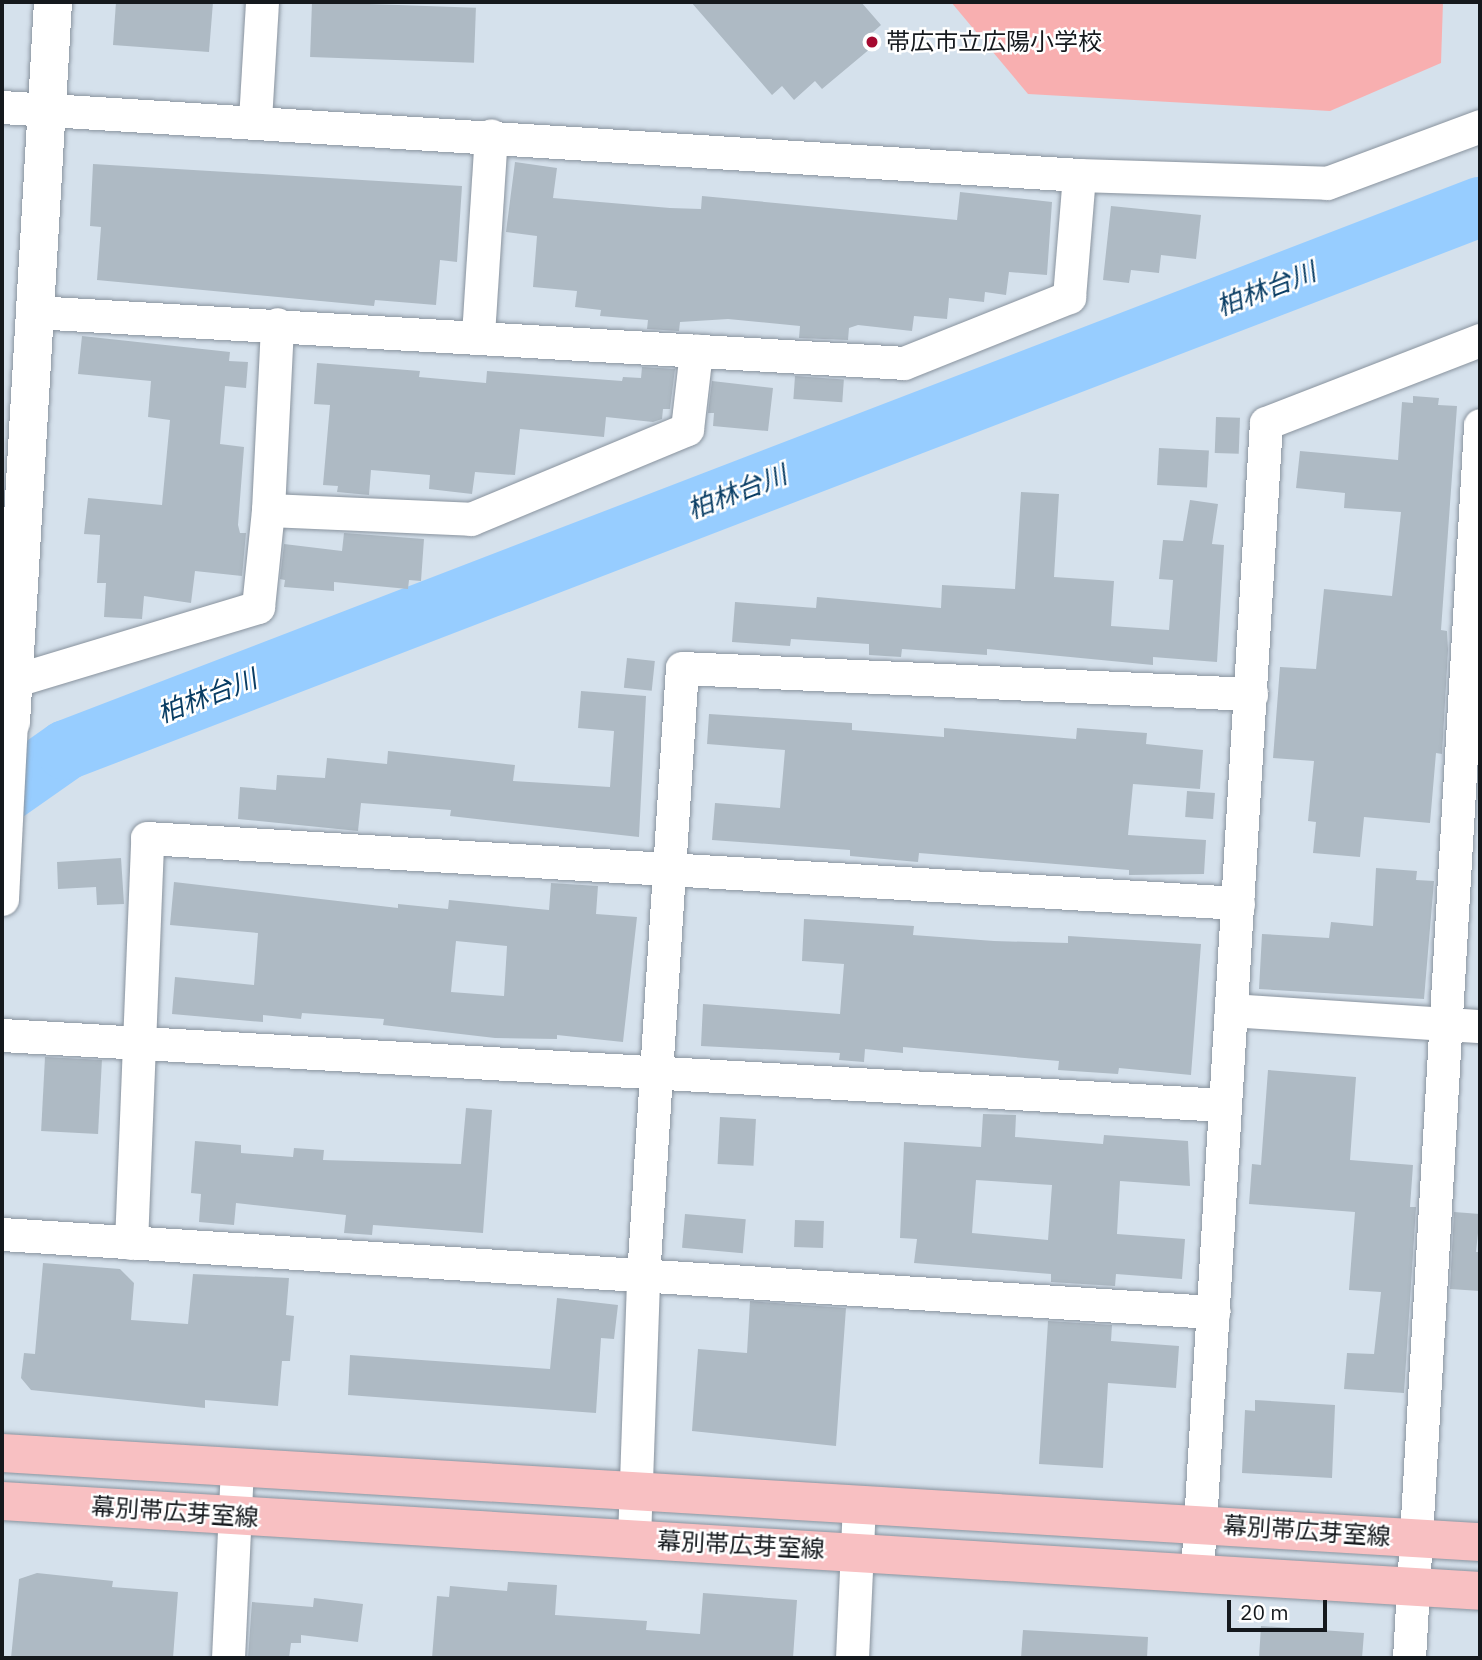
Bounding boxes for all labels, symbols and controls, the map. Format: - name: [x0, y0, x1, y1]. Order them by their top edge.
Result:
- place label: 帯広市立広陽小学校: [886, 28, 1102, 56]
- marker: 帯広市立広陽小学校: [864, 34, 880, 50]
- water label: 柏林台川: [1212, 256, 1320, 322]
- water label: 柏林台川: [683, 459, 791, 525]
- water label: 柏林台川: [153, 663, 261, 729]
- street label: 幕別帯広芽室線: [90, 1492, 260, 1532]
- street label: 幕別帯広芽室線: [1222, 1511, 1392, 1551]
- street label: 幕別帯広芽室線: [656, 1526, 826, 1564]
- scale bar: [1230, 1586, 1330, 1630]
- text: 20 m: [1240, 1598, 1289, 1626]

